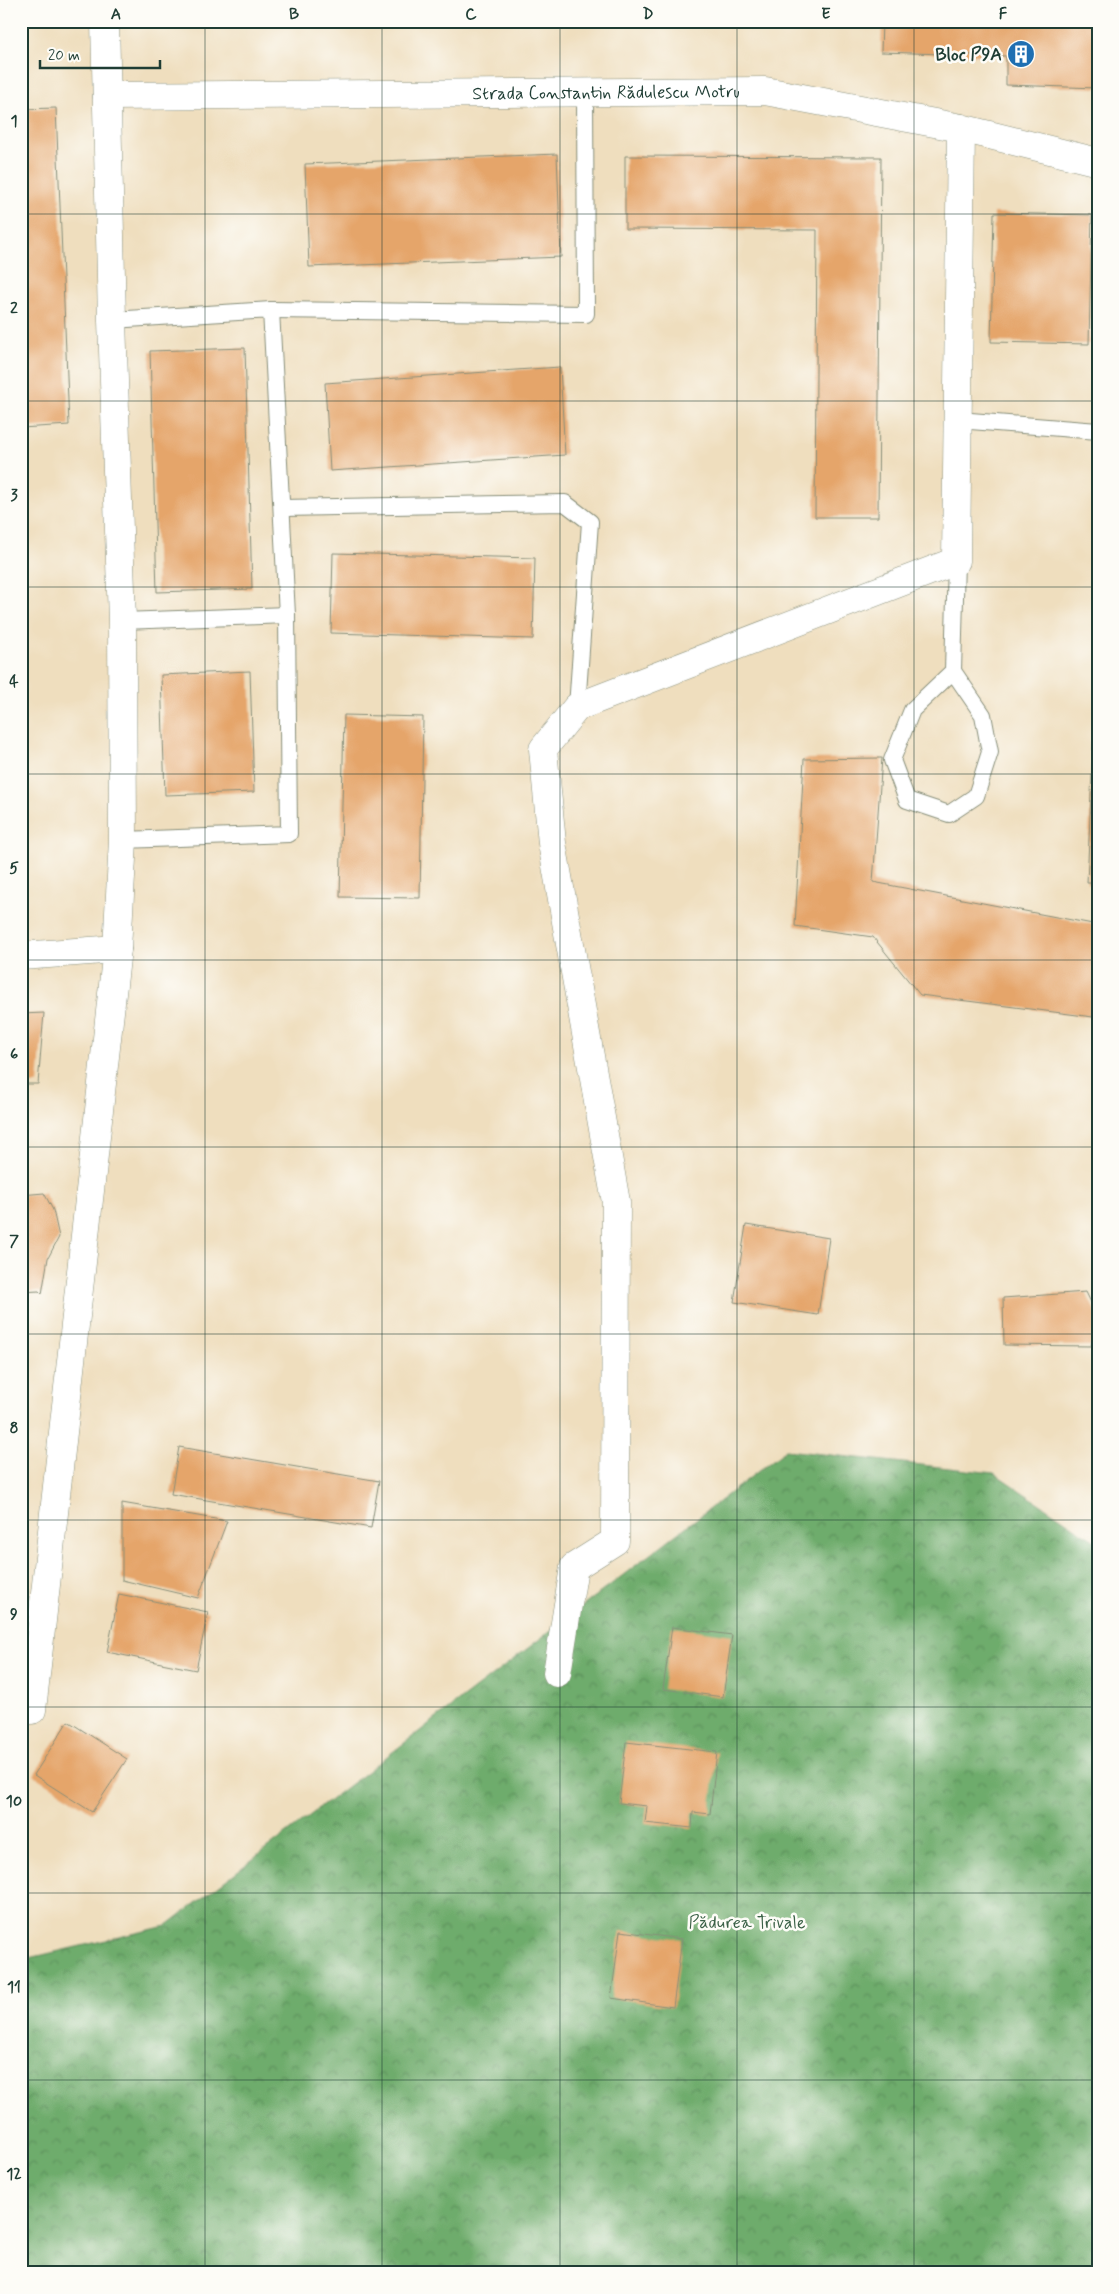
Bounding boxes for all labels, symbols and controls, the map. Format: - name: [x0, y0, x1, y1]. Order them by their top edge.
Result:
- text: A: [111, 4, 121, 25]
- text: B: [289, 4, 299, 25]
- text: C: [465, 4, 477, 25]
- text: D: [642, 4, 654, 25]
- text: E: [821, 4, 831, 25]
- text: F: [999, 4, 1008, 25]
- scale bar: [40, 38, 160, 70]
- building icon: Bloc P9A: [1006, 39, 1036, 69]
- place label: Bloc P9A: [935, 43, 1002, 67]
- text: 20 m: [48, 46, 80, 66]
- street label: Strada Constantin Rădulescu Motru: [472, 80, 740, 106]
- text: 1: [10, 111, 18, 132]
- text: 2: [10, 298, 18, 319]
- text: 3: [10, 485, 18, 506]
- text: 4: [9, 671, 19, 692]
- text: 5: [9, 858, 19, 879]
- text: 6: [10, 1044, 18, 1065]
- text: 7: [9, 1231, 19, 1252]
- text: 8: [9, 1418, 19, 1439]
- text: 9: [10, 1604, 18, 1625]
- text: 10: [6, 1791, 22, 1812]
- park label: Pădurea Trivale: [688, 1911, 806, 1935]
- text: 11: [7, 1977, 21, 1998]
- text: 12: [6, 2164, 22, 2185]

